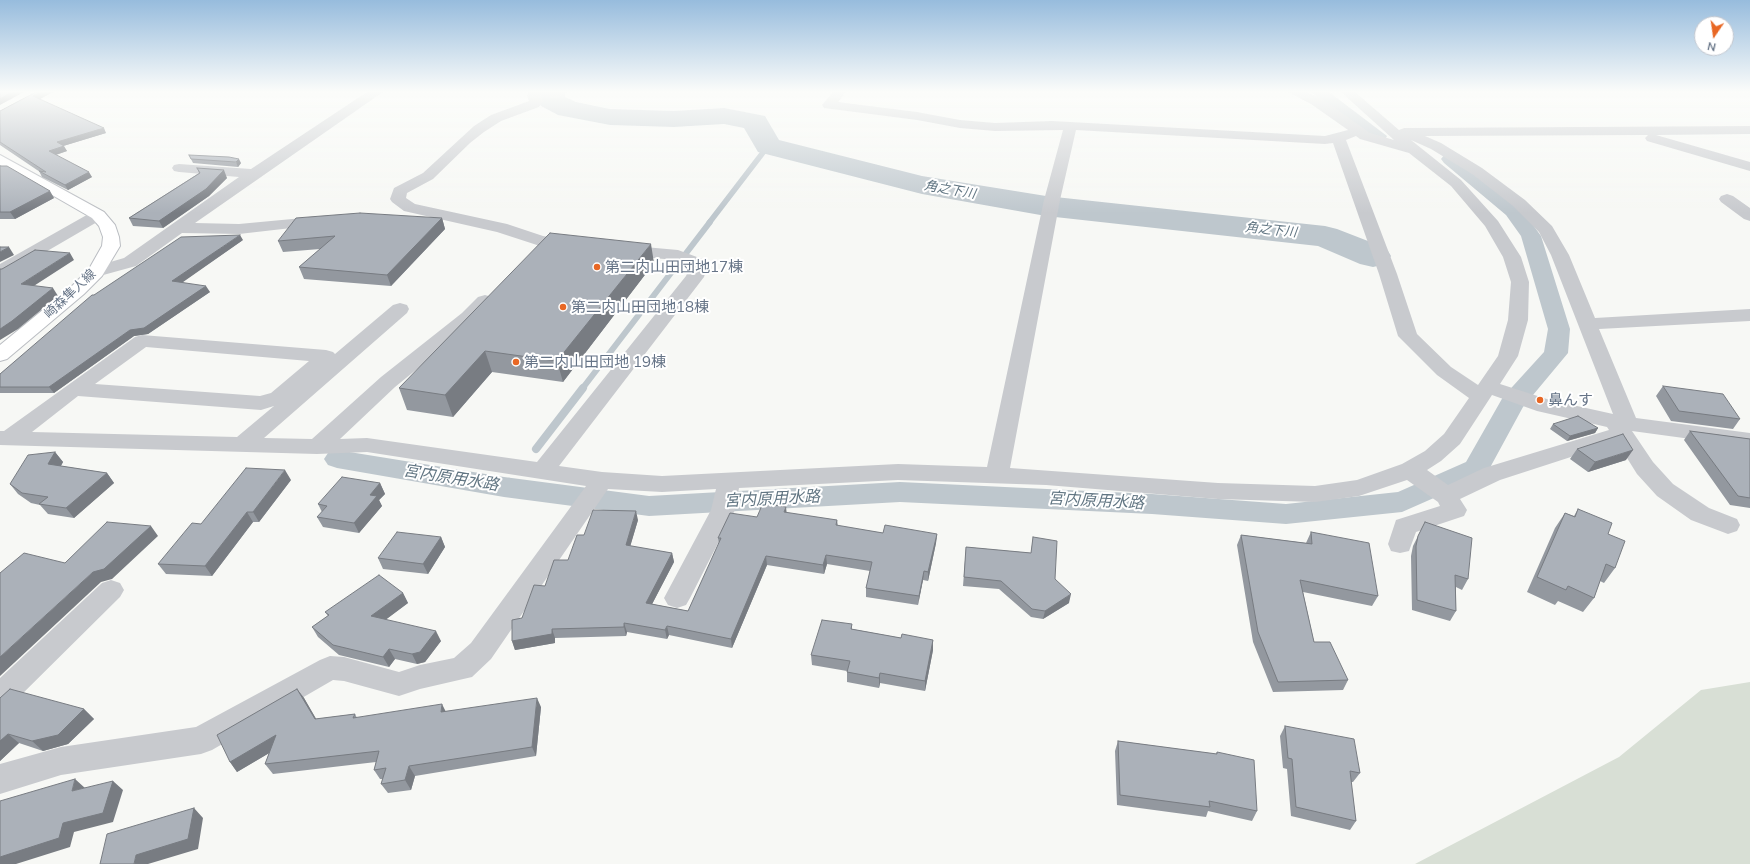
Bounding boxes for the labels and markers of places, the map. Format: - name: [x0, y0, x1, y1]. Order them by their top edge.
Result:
- place label: 第二内山田団地17棟: [605, 258, 743, 276]
- marker: 第二内山田団地17棟: [592, 262, 602, 272]
- place label: 第二内山田団地18棟: [571, 298, 709, 316]
- marker: 第二内山田団地18棟: [558, 302, 568, 312]
- place label: 第二内山田団地 19棟: [524, 353, 666, 371]
- marker: 第二内山田団地 19棟: [511, 357, 521, 367]
- place label: 鼻んす: [1548, 391, 1593, 409]
- marker: 鼻んす: [1535, 395, 1545, 405]

